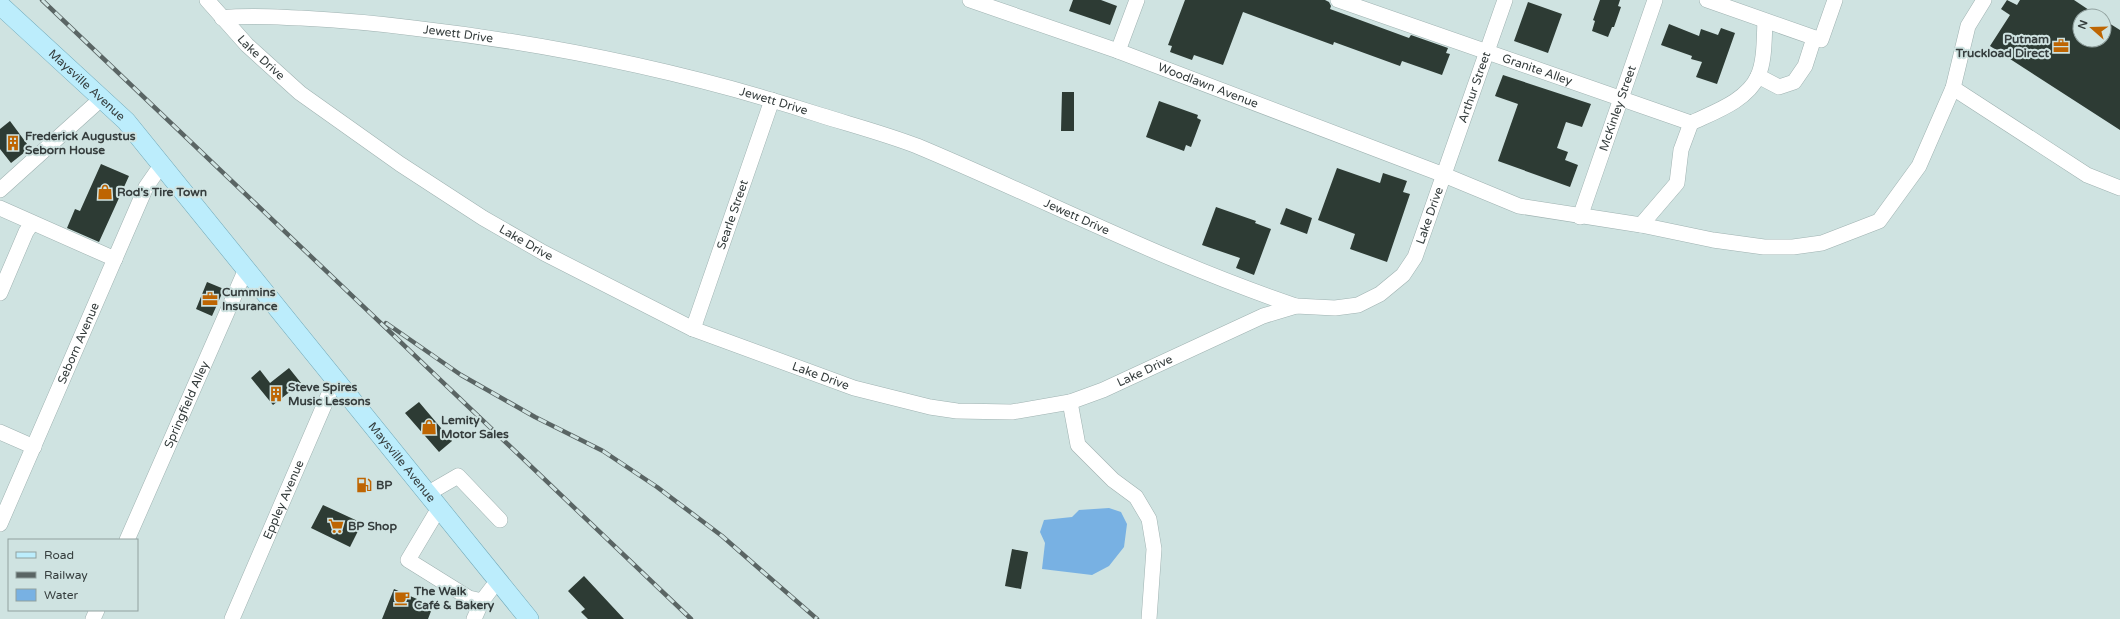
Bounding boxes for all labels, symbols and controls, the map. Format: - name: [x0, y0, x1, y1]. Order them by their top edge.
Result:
- north arrow: [2072, 8, 2112, 48]
- text: N: [2075, 18, 2091, 31]
- street label: Jewett Drive: [422, 22, 494, 46]
- street label: Lake Drive: [234, 32, 288, 83]
- place label: Putnam Truckload Direct: [1955, 32, 2049, 60]
- office icon: Putnam Truckload Direct: [2052, 37, 2070, 55]
- street label: Maysville Avenue: [46, 46, 128, 124]
- street label: Arthur Street: [1455, 49, 1494, 125]
- street label: Granite Alley: [1500, 51, 1575, 88]
- street label: Woodlawn Avenue: [1156, 60, 1261, 111]
- street label: McKinley Street: [1596, 63, 1639, 153]
- street label: Jewett Drive: [738, 84, 810, 118]
- place label: Frederick Augustus Seborn House: [25, 129, 136, 157]
- building icon: Frederick Augustus Seborn House: [4, 134, 22, 152]
- street label: Searle Street: [714, 178, 751, 251]
- shop icon: Rod's Tire Town: [96, 183, 114, 201]
- place label: Rod's Tire Town: [117, 185, 207, 199]
- street label: Lake Drive: [1413, 185, 1446, 246]
- street label: Jewett Drive: [1042, 196, 1112, 238]
- street label: Lake Drive: [497, 222, 555, 263]
- place label: Cummins Insurance: [222, 285, 278, 313]
- office icon: Cummins Insurance: [201, 290, 219, 308]
- street label: Seborn Avenue: [55, 300, 102, 386]
- street label: Lake Drive: [1115, 352, 1175, 390]
- street label: Springfield Alley: [161, 358, 212, 450]
- street label: Lake Drive: [790, 359, 851, 393]
- place label: Steve Spires Music Lessons: [288, 380, 371, 408]
- building icon: Steve Spires Music Lessons: [267, 385, 285, 403]
- place label: Lemity Motor Sales: [441, 413, 509, 441]
- shop icon: Lemity Motor Sales: [420, 418, 438, 436]
- street label: Maysville Avenue: [366, 419, 439, 505]
- street label: Eppley Avenue: [260, 458, 307, 541]
- fuel station icon: BP: [355, 476, 373, 494]
- place label: BP: [376, 478, 392, 492]
- supermarket icon: BP Shop: [327, 517, 345, 535]
- place label: BP Shop: [348, 519, 397, 534]
- legend: [8, 539, 138, 611]
- text: Road: [44, 548, 74, 562]
- text: Railway: [44, 568, 88, 582]
- place label: The Walk Café & Bakery: [413, 584, 495, 613]
- text: Water: [44, 588, 79, 602]
- cafe icon: The Walk Café & Bakery: [393, 589, 411, 607]

